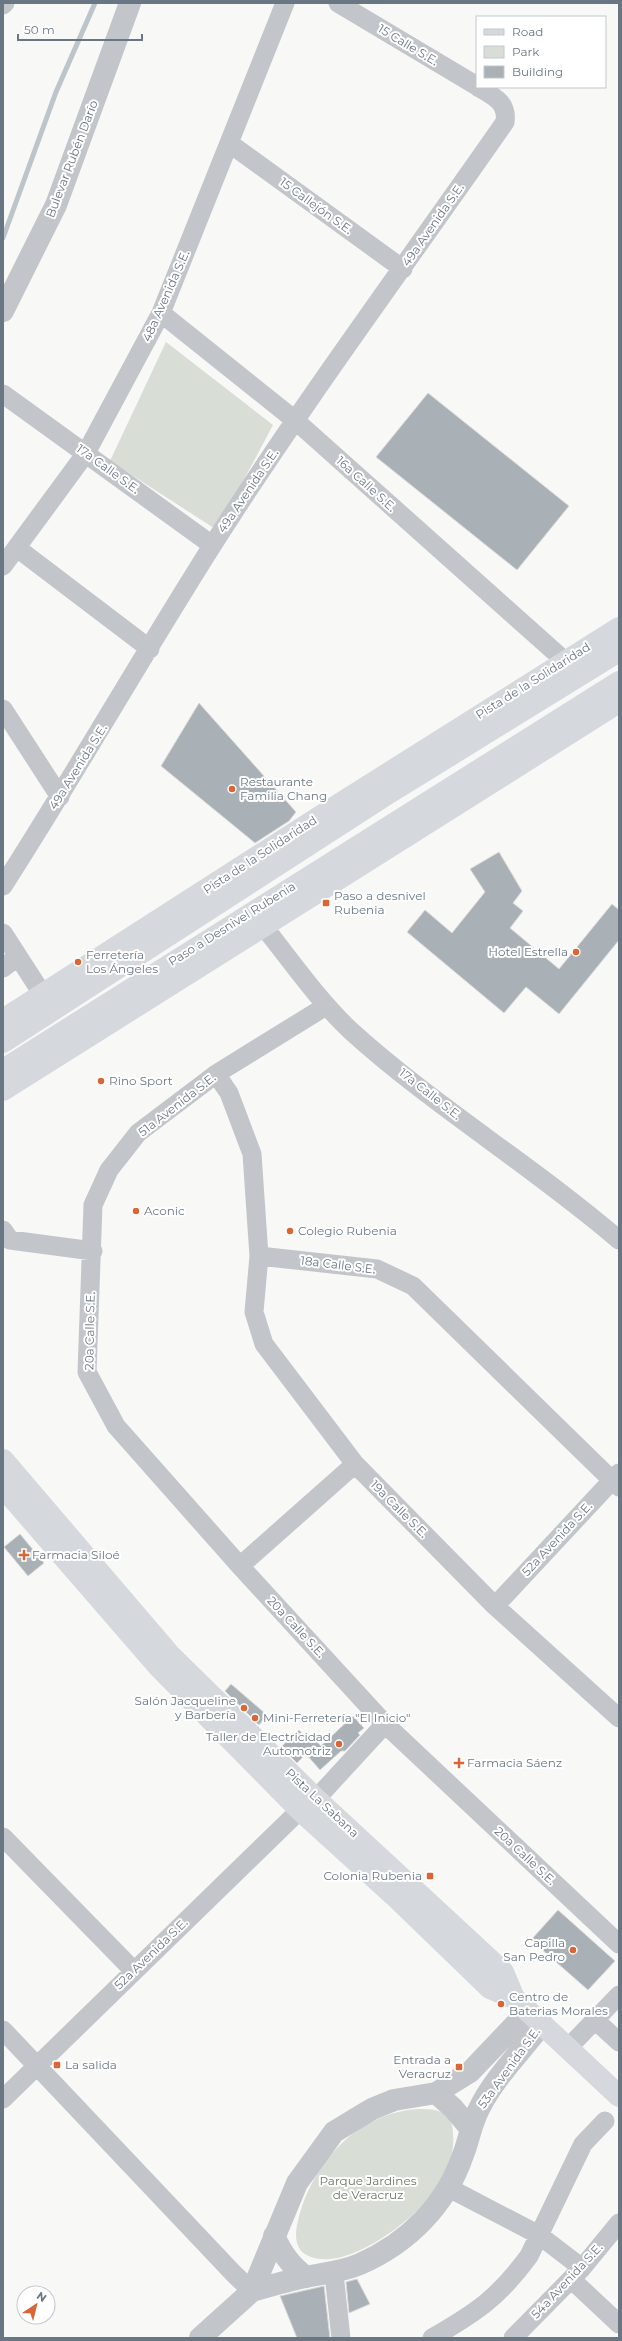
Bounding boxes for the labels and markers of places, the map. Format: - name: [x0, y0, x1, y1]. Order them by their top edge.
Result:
- place label: Restaurante Familia Chang: [240, 774, 327, 803]
- marker: Restaurante Familia Chang: [227, 784, 237, 794]
- place label: Paso a desnivel Rubenia: [334, 888, 426, 917]
- marker: Paso a desnivel Rubenia: [321, 898, 331, 908]
- place label: Hotel Estrella: [488, 944, 568, 959]
- place label: Ferretería Los Ángeles: [86, 947, 158, 976]
- marker: Hotel Estrella: [571, 947, 581, 957]
- marker: Ferretería Los Ángeles: [73, 957, 83, 967]
- place label: Rino Sport: [109, 1073, 173, 1088]
- marker: Rino Sport: [96, 1076, 106, 1086]
- place label: Aconic: [144, 1203, 185, 1218]
- marker: Aconic: [131, 1206, 141, 1216]
- place label: Colegio Rubenia: [298, 1223, 397, 1238]
- marker: Colegio Rubenia: [285, 1226, 295, 1236]
- place label: Farmacia Siloé: [32, 1547, 120, 1562]
- marker: Farmacia Siloé: [19, 1550, 29, 1560]
- place label: Salón Jacqueline y Barbería: [135, 1693, 236, 1722]
- marker: Salón Jacqueline y Barbería: [239, 1703, 249, 1713]
- place label: Mini-Ferretería "El Inicio": [263, 1710, 411, 1725]
- marker: Mini-Ferretería "El Inicio": [250, 1713, 260, 1723]
- place label: Taller de Electricidad Automotriz: [206, 1729, 331, 1758]
- marker: Taller de Electricidad Automotriz: [334, 1739, 344, 1749]
- place label: Farmacia Sáenz: [467, 1755, 562, 1770]
- marker: Farmacia Sáenz: [454, 1758, 464, 1768]
- place label: Colonia Rubenia: [323, 1868, 422, 1883]
- marker: Colonia Rubenia: [425, 1871, 435, 1881]
- place label: Capilla San Pedro: [503, 1935, 565, 1964]
- marker: Capilla San Pedro: [568, 1945, 578, 1955]
- place label: Centro de Baterias Morales: [509, 1989, 608, 2018]
- marker: Centro de Baterias Morales: [496, 1999, 506, 2009]
- place label: Entrada a Veracruz: [393, 2052, 451, 2081]
- place label: La salida: [65, 2057, 117, 2072]
- marker: La salida: [52, 2060, 62, 2070]
- marker: Entrada a Veracruz: [454, 2062, 464, 2072]

